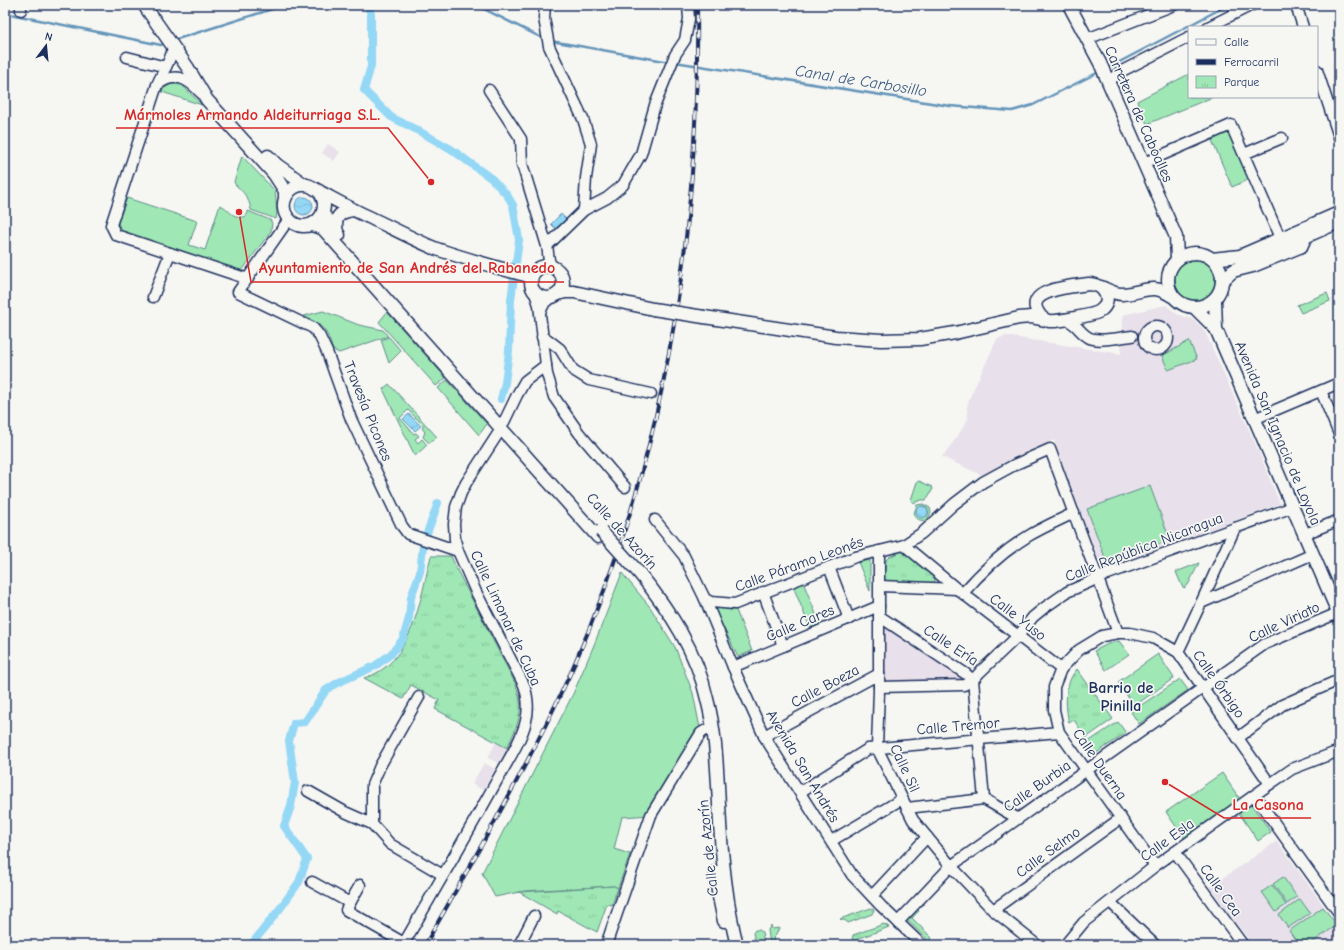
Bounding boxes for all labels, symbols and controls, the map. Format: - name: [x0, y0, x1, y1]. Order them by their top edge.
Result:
- north arrow: [26, 26, 66, 66]
- legend: [1188, 26, 1318, 98]
- text: N: [43, 30, 54, 44]
- text: Calle: [1224, 35, 1249, 49]
- street label: Carretera de Caboalles: [1101, 43, 1177, 185]
- text: Ferrocarril: [1224, 55, 1279, 69]
- water label: Canal de Carbosillo: [794, 62, 928, 100]
- text: Parque: [1224, 75, 1259, 89]
- callout: Mármoles Armando Aldeiturriaga S.L.: [116, 100, 388, 128]
- text: Mármoles Armando Aldeiturriaga S.L.: [124, 106, 380, 124]
- callout: Ayuntamiento de San Andrés del Rabanedo: [251, 254, 564, 282]
- text: Ayuntamiento de San Andrés del Rabanedo: [259, 259, 555, 277]
- street label: Avenida San Ignacio de Loyola: [1231, 338, 1325, 528]
- street label: Travesía Picones: [340, 358, 396, 464]
- street label: Calle de Azorín: [583, 489, 661, 573]
- street label: Calle República Nicaragua: [1063, 509, 1225, 585]
- street label: Calle Páramo Leonés: [732, 532, 866, 596]
- street label: Calle Limonar de Cuba: [467, 547, 545, 689]
- street label: Calle Yuso: [986, 589, 1050, 645]
- street label: Calle Viriato: [1246, 598, 1322, 646]
- street label: Calle Cares: [763, 601, 837, 645]
- street label: Calle Ería: [920, 621, 982, 669]
- street label: Calle Órbigo: [1189, 646, 1250, 722]
- street label: Calle Boeza: [788, 661, 862, 711]
- district label: Barrio de Pinilla: [1089, 679, 1154, 715]
- street label: Avenida San Andrés: [762, 706, 844, 826]
- street label: Calle Tremor: [916, 713, 1000, 739]
- street label: Calle Duerna: [1069, 725, 1131, 803]
- street label: Calle Sil: [886, 741, 924, 795]
- street label: Calle Burbia: [1000, 756, 1074, 816]
- callout: La Casona: [1224, 790, 1311, 818]
- text: La Casona: [1232, 796, 1304, 814]
- street label: Calle de Azorín: [694, 799, 722, 897]
- street label: Calle Esla: [1136, 814, 1198, 866]
- street label: Calle Selmo: [1012, 823, 1084, 881]
- street label: Calle Cea: [1196, 860, 1246, 920]

